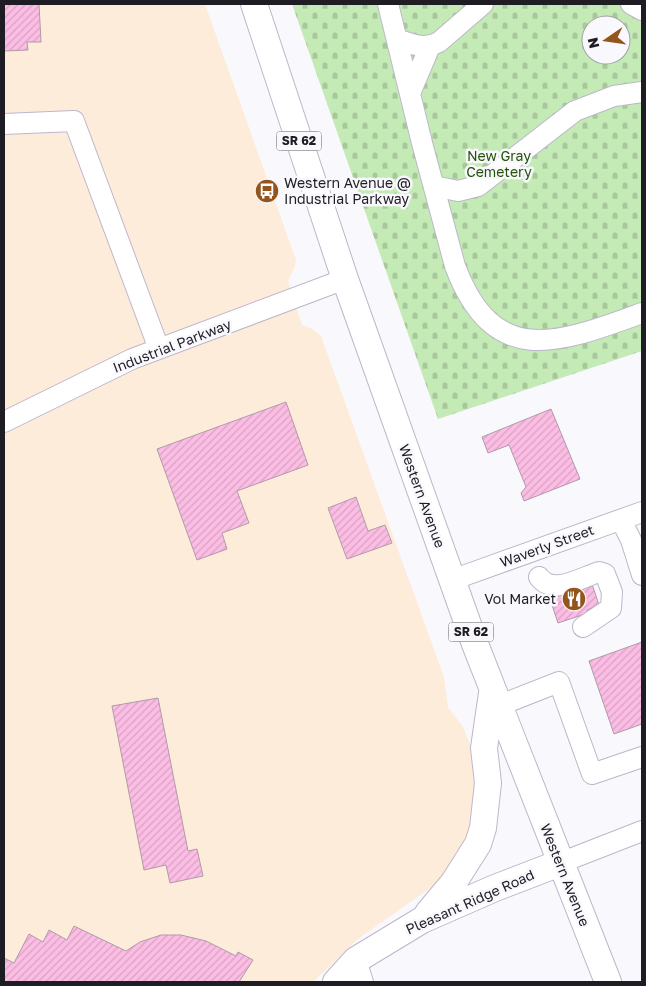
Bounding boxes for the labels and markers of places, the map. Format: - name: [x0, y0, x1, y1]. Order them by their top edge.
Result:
- place label: Western Avenue @ Industrial Parkway: [284, 174, 411, 207]
- bus stop icon: Western Avenue @ Industrial Parkway: [254, 178, 280, 204]
- restaurant icon: Vol Market: [561, 586, 587, 612]
- place label: Vol Market: [484, 590, 556, 607]

